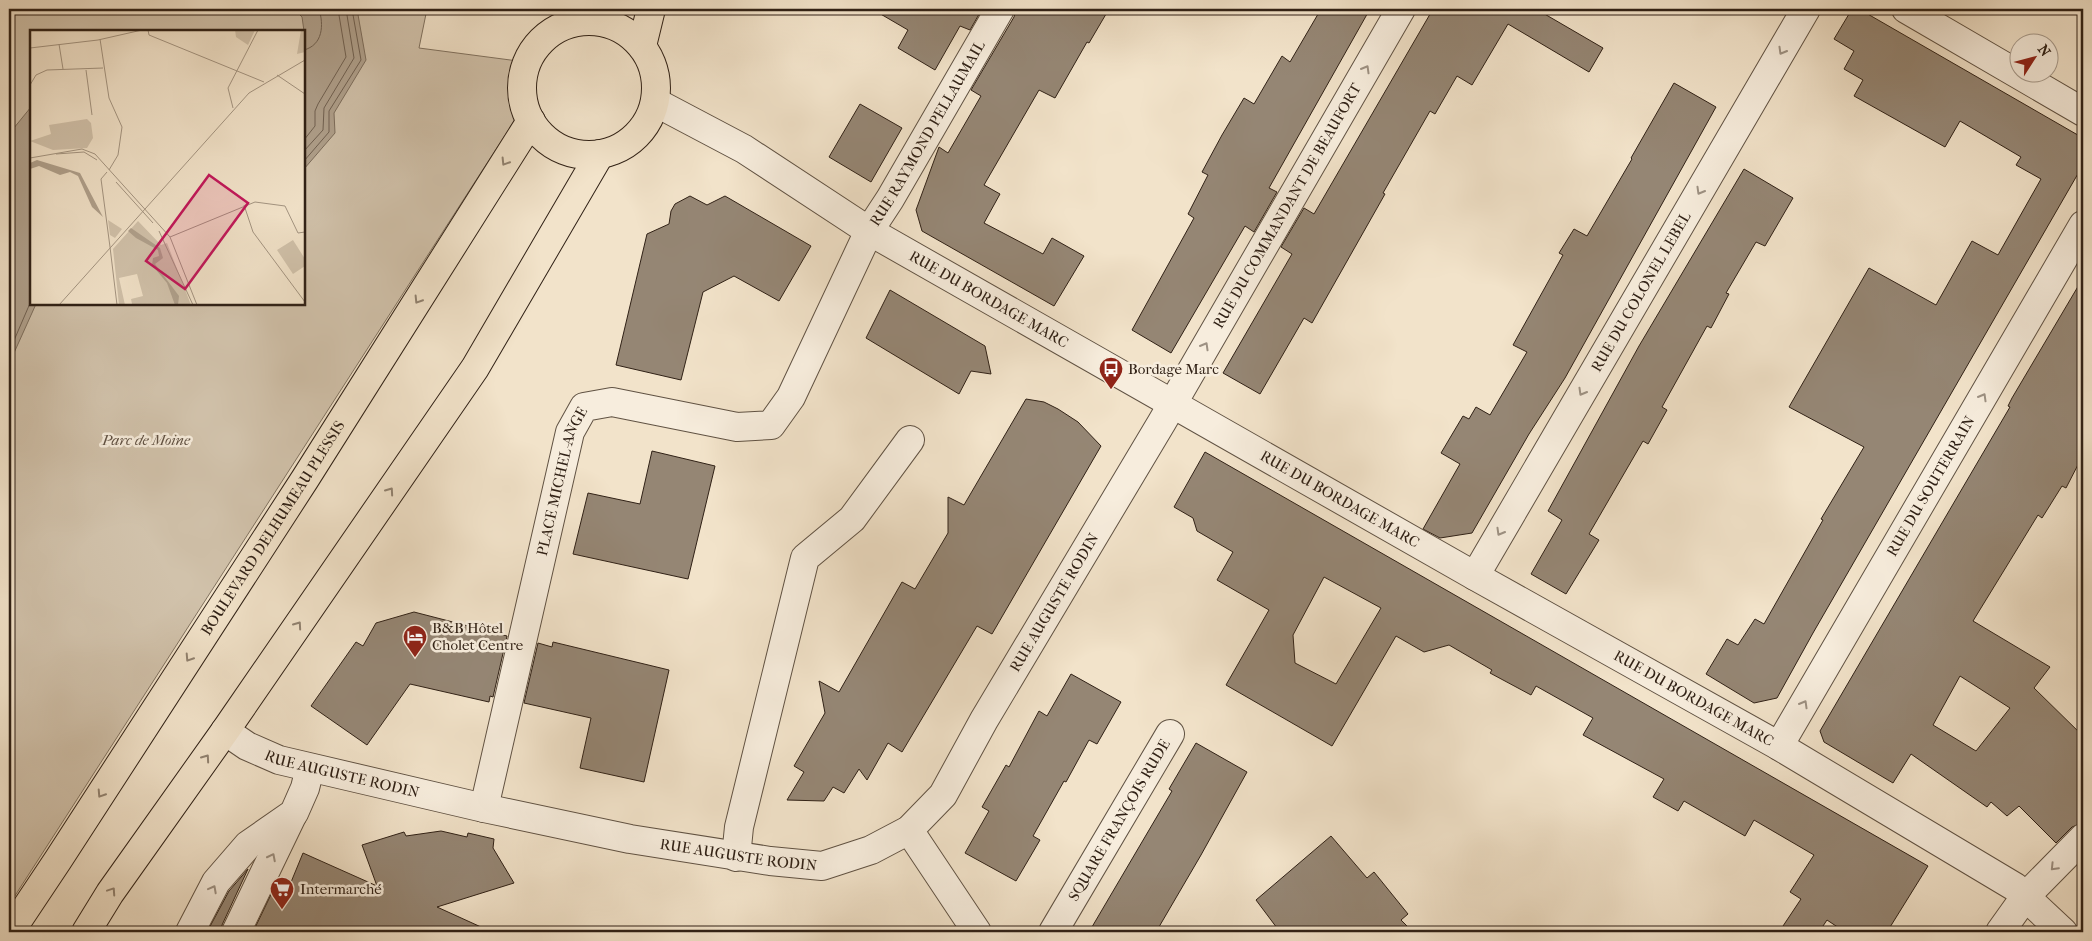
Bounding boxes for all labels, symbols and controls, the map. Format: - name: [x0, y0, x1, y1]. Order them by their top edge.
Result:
- inset map: [30, 30, 305, 305]
- north arrow: [2010, 32, 2060, 82]
- street label: RUE RAYMOND PELLAUMAIL: [866, 37, 989, 229]
- text: N: [2034, 41, 2054, 60]
- one-way arrow: [1778, 45, 1788, 54]
- one-way arrow: [1360, 65, 1370, 74]
- street label: RUE DU COMMANDANT DE BEAUFORT: [1209, 79, 1366, 332]
- one-way arrow: [502, 157, 512, 166]
- one-way arrow: [1696, 186, 1706, 195]
- street label: RUE DU COLONEL LEBEL: [1587, 209, 1695, 375]
- street label: RUE DU BORDAGE MARC: [906, 247, 1072, 352]
- one-way arrow: [415, 294, 425, 303]
- one-way arrow: [1199, 342, 1209, 351]
- bus stop icon: Bordage Marc: [1098, 356, 1124, 390]
- place label: Bordage Marc: [1128, 360, 1219, 378]
- one-way arrow: [1579, 386, 1589, 395]
- one-way arrow: [1976, 394, 1986, 403]
- street label: PLACE MICHEL-ANGE: [533, 404, 591, 558]
- street label: RUE DU SOUTERRAIN: [1883, 412, 1979, 559]
- street label: BOULEVARD DELHUMEAU PLESSIS: [197, 417, 349, 639]
- park label: Parc de Moine: [101, 431, 191, 449]
- street label: RUE DU BORDAGE MARC: [1257, 447, 1423, 552]
- one-way arrow: [384, 487, 393, 497]
- one-way arrow: [1496, 526, 1506, 535]
- street label: RUE AUGUSTE RODIN: [1006, 529, 1103, 675]
- place label: B&B Hôtel Cholet Centre: [432, 619, 524, 654]
- one-way arrow: [292, 621, 301, 631]
- hotel icon: B&B Hôtel Cholet Centre: [402, 624, 428, 658]
- street label: RUE DU BORDAGE MARC: [1611, 646, 1777, 750]
- one-way arrow: [186, 652, 196, 661]
- one-way arrow: [1797, 700, 1807, 709]
- street label: SQUARE FRANÇOIS RUDE: [1064, 736, 1174, 904]
- street label: RUE AUGUSTE RODIN: [262, 746, 422, 802]
- one-way arrow: [200, 754, 209, 764]
- one-way arrow: [98, 788, 107, 798]
- street label: RUE AUGUSTE RODIN: [659, 835, 818, 875]
- one-way arrow: [266, 853, 276, 862]
- one-way arrow: [2051, 862, 2060, 871]
- supermarket icon: Intermarché: [269, 876, 295, 910]
- place label: Intermarché: [300, 880, 382, 898]
- one-way arrow: [207, 885, 217, 894]
- one-way arrow: [106, 887, 115, 897]

